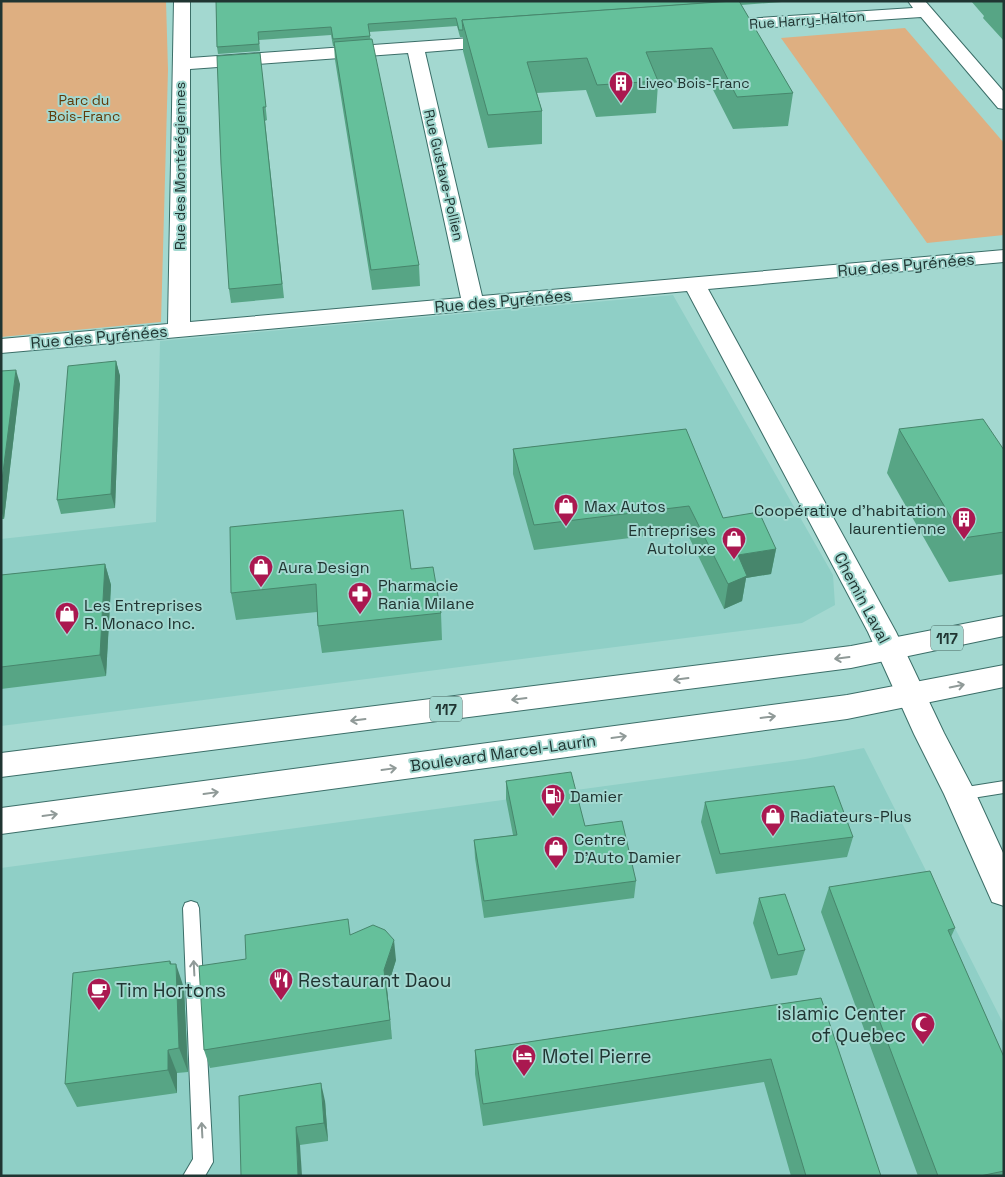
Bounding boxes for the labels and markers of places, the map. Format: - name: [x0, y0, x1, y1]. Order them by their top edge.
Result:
- building icon: Liveo Bois-Franc: [608, 70, 634, 104]
- place label: Liveo Bois-Franc: [638, 74, 750, 92]
- shop icon: Max Autos: [553, 493, 579, 527]
- place label: Max Autos: [584, 496, 666, 517]
- place label: Coopérative d’habitation laurentienne: [754, 500, 946, 539]
- building icon: Coopérative d’habitation laurentienne: [951, 506, 977, 540]
- place label: Entreprises Autoluxe: [628, 520, 716, 559]
- shop icon: Entreprises Autoluxe: [721, 526, 747, 560]
- shop icon: Aura Design: [248, 554, 274, 588]
- place label: Aura Design: [278, 557, 369, 578]
- place label: Pharmacie Rania Milane: [378, 575, 475, 614]
- pharmacy icon: Pharmacie Rania Milane: [347, 581, 373, 615]
- place label: Les Entreprises R. Monaco Inc.: [84, 595, 202, 634]
- shop icon: Les Entreprises R. Monaco Inc.: [54, 601, 80, 635]
- fuel station icon: Damier: [540, 783, 566, 817]
- place label: Damier: [570, 786, 623, 807]
- shop icon: Radiateurs-Plus: [760, 803, 786, 837]
- place label: Radiateurs-Plus: [790, 806, 912, 827]
- place label: Centre D'Auto Damier: [574, 829, 681, 868]
- shop icon: Centre D'Auto Damier: [543, 835, 569, 869]
- restaurant icon: Restaurant Daou: [268, 967, 294, 1001]
- place label: Restaurant Daou: [298, 968, 451, 993]
- cafe icon: Tim Hortons: [86, 977, 112, 1011]
- place label: Tim Hortons: [116, 978, 226, 1003]
- place label: islamic Center of Quebec: [777, 1001, 906, 1048]
- mosque icon: islamic Center of Quebec: [910, 1011, 936, 1045]
- hotel icon: Motel Pierre: [511, 1043, 537, 1077]
- place label: Motel Pierre: [542, 1044, 652, 1069]

